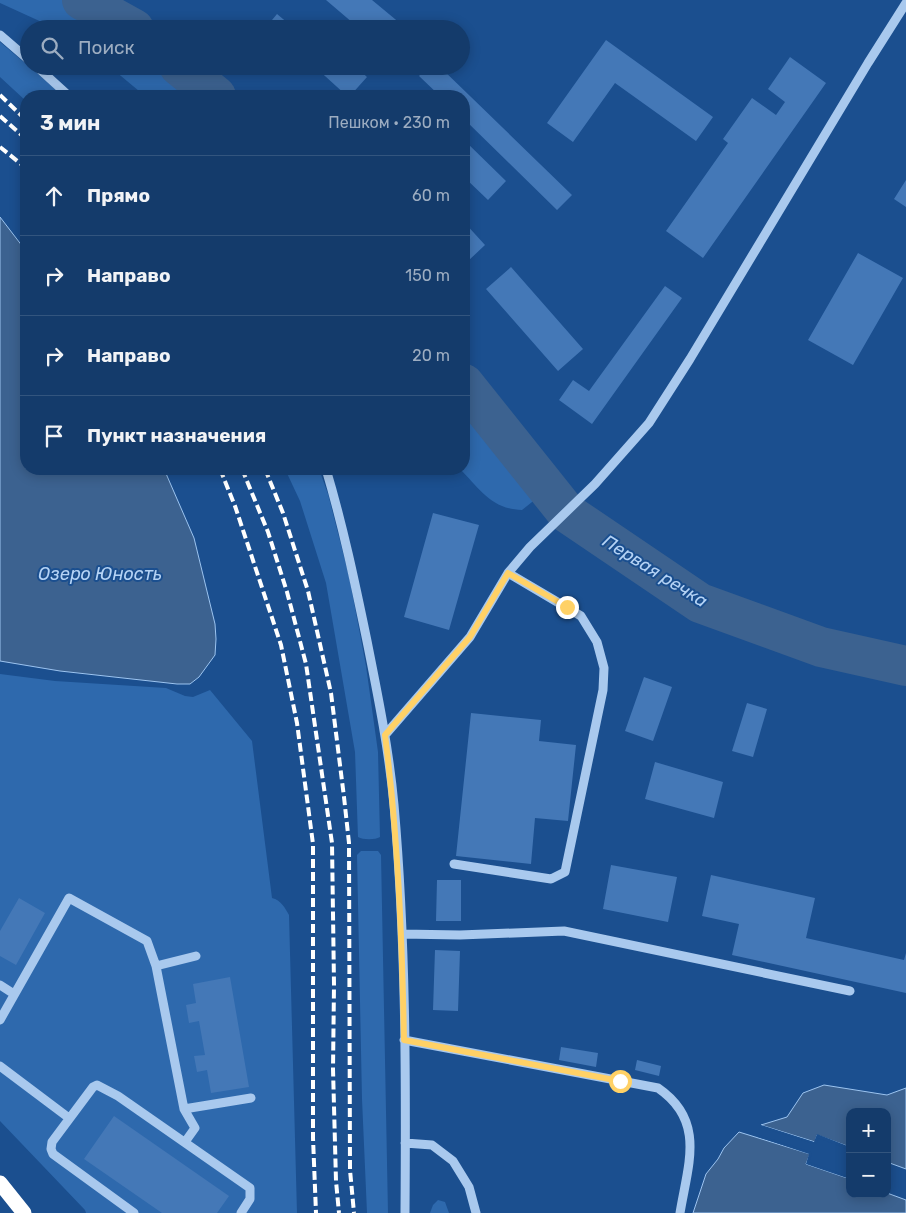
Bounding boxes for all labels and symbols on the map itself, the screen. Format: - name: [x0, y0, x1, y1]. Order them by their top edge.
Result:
- water label: Первая речка: [599, 530, 712, 612]
- water label: Озеро Юность: [38, 563, 162, 585]
- route end: [556, 596, 579, 619]
- route start: [609, 1070, 632, 1093]

